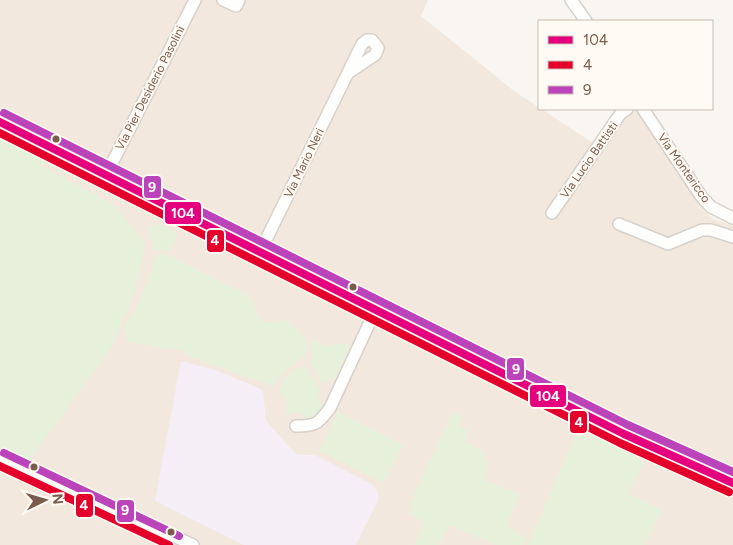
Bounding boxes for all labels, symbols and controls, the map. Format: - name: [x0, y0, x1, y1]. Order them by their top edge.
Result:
- legend: [538, 20, 713, 110]
- street label: Via Pier Desiderio Pasolini: [113, 24, 187, 152]
- text: 104: [583, 31, 608, 49]
- text: 4: [583, 56, 592, 74]
- text: 9: [583, 81, 592, 99]
- street label: Via Lucio Battisti: [557, 119, 621, 201]
- street label: Via Mario Neri: [281, 126, 327, 200]
- street label: Via Montericco: [655, 130, 713, 206]
- unlabelled marker: [51, 134, 61, 144]
- line badge: 9: [143, 175, 162, 199]
- text: 9: [148, 179, 156, 196]
- line badge: 104: [164, 201, 202, 225]
- text: 104: [171, 205, 195, 222]
- line badge: 4: [206, 229, 225, 253]
- text: 4: [211, 232, 220, 249]
- unlabelled marker: [348, 282, 358, 292]
- line badge: 9: [506, 357, 525, 381]
- text: 9: [512, 361, 520, 378]
- line badge: 104: [529, 384, 567, 408]
- text: 104: [536, 388, 560, 405]
- line badge: 4: [569, 410, 588, 434]
- text: 4: [575, 414, 584, 431]
- unlabelled marker: [29, 462, 39, 472]
- north arrow: [20, 475, 70, 525]
- text: N: [49, 493, 66, 505]
- line badge: 4: [75, 493, 94, 518]
- text: 4: [80, 497, 89, 514]
- line badge: 9: [116, 499, 135, 523]
- text: 9: [121, 502, 129, 519]
- unlabelled marker: [166, 527, 176, 537]

